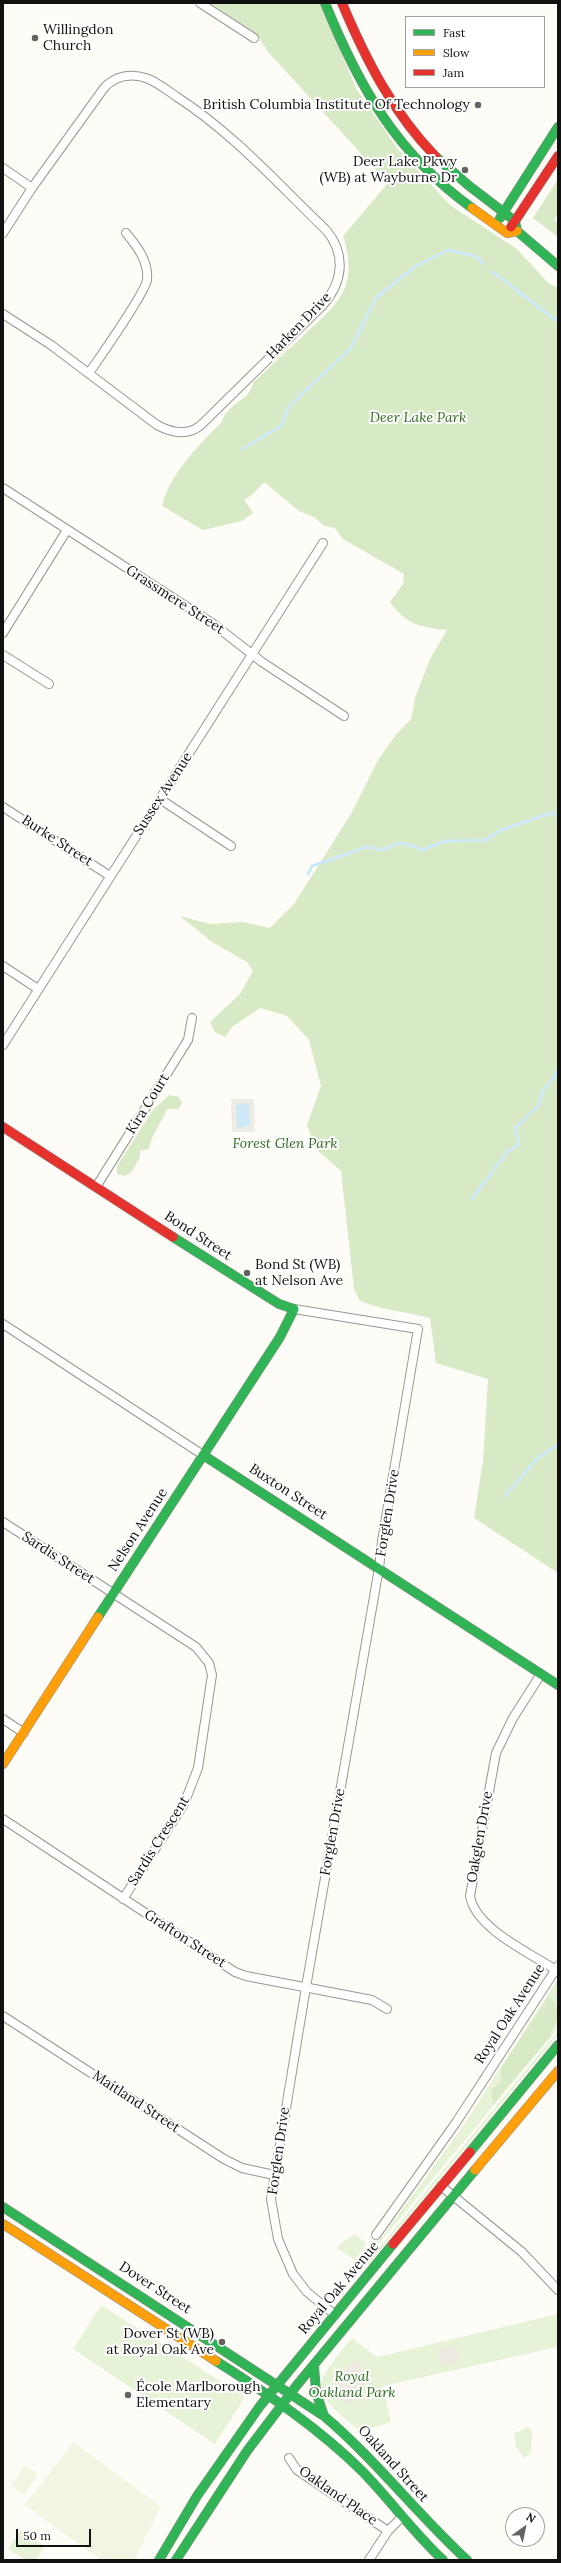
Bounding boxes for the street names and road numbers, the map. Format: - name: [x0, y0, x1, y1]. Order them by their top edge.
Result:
- street label: Harken Drive: [263, 289, 335, 363]
- street label: Grassmere Street: [123, 562, 227, 638]
- street label: Sussex Avenue: [130, 749, 196, 839]
- street label: Burke Street: [18, 812, 96, 870]
- street label: Kira Court: [123, 1071, 173, 1137]
- street label: Bond Street: [161, 1208, 235, 1264]
- street label: Buxton Street: [246, 1460, 330, 1524]
- street label: Forglen Drive: [373, 1468, 403, 1558]
- street label: Nelson Avenue: [105, 1485, 171, 1575]
- street label: Sardis Street: [19, 1528, 97, 1588]
- street label: Forglen Drive: [317, 1787, 349, 1877]
- street label: Oakglen Drive: [464, 1790, 496, 1884]
- street label: Sardis Crescent: [125, 1793, 193, 1889]
- street label: Grafton Street: [141, 1906, 229, 1972]
- street label: Royal Oak Avenue: [471, 1961, 549, 2067]
- street label: Maitland Street: [89, 2067, 183, 2137]
- street label: Forglen Drive: [265, 2106, 293, 2196]
- street label: Royal Oak Avenue: [295, 2238, 383, 2338]
- street label: Dover Street: [116, 2258, 194, 2318]
- street label: Oakland Street: [354, 2422, 432, 2506]
- street label: Oakland Place: [296, 2463, 380, 2529]

